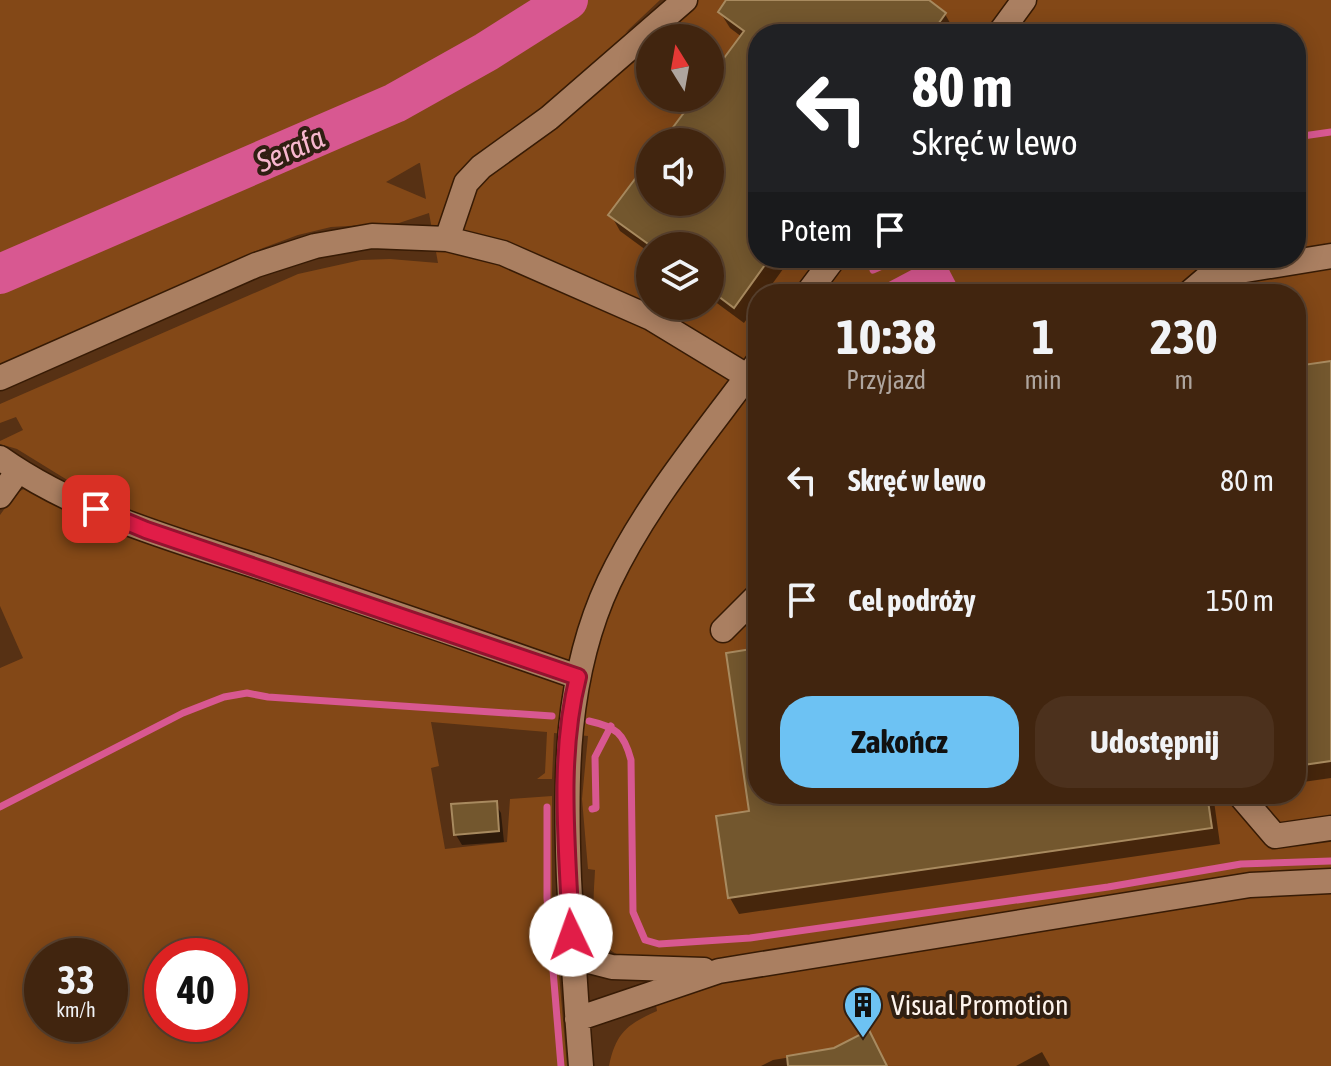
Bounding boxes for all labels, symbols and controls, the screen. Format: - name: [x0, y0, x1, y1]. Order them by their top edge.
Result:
- north arrow: [636, 24, 724, 112]
- map controls: [636, 24, 724, 320]
- text: 80 m: [912, 55, 1013, 119]
- icon: left: [780, 56, 884, 160]
- water label: Serafa: [250, 120, 329, 179]
- text: Skręć w lewo: [912, 121, 1078, 163]
- button: sound: [636, 128, 724, 216]
- icon: arrive: [868, 208, 912, 252]
- text: Potem: [780, 213, 852, 247]
- button: layers: [636, 232, 724, 320]
- text: 10:38: [836, 309, 936, 364]
- text: 1: [1032, 309, 1054, 364]
- text: 230: [1150, 309, 1218, 364]
- text: Przyjazd: [846, 365, 926, 395]
- text: min: [1024, 365, 1062, 395]
- text: m: [1174, 365, 1193, 395]
- icon: left: [780, 458, 824, 502]
- text: Skręć w lewo: [848, 463, 986, 497]
- text: 80 m: [1220, 463, 1274, 497]
- pin: [62, 475, 130, 543]
- icon: arrive: [74, 487, 118, 531]
- icon: arrive: [780, 578, 824, 622]
- text: Cel podróży: [848, 583, 976, 617]
- text: 150 m: [1206, 583, 1274, 617]
- button: Zakończ: [780, 696, 1019, 788]
- button: Udostępnij: [1035, 696, 1274, 788]
- position arrow: [529, 893, 613, 977]
- speed limit sign: 40: [144, 938, 248, 1042]
- text: 33: [57, 957, 95, 1002]
- building icon: Visual Promotion: [842, 984, 884, 1039]
- place label: Visual Promotion: [891, 989, 1069, 1021]
- text: km/h: [56, 998, 96, 1021]

